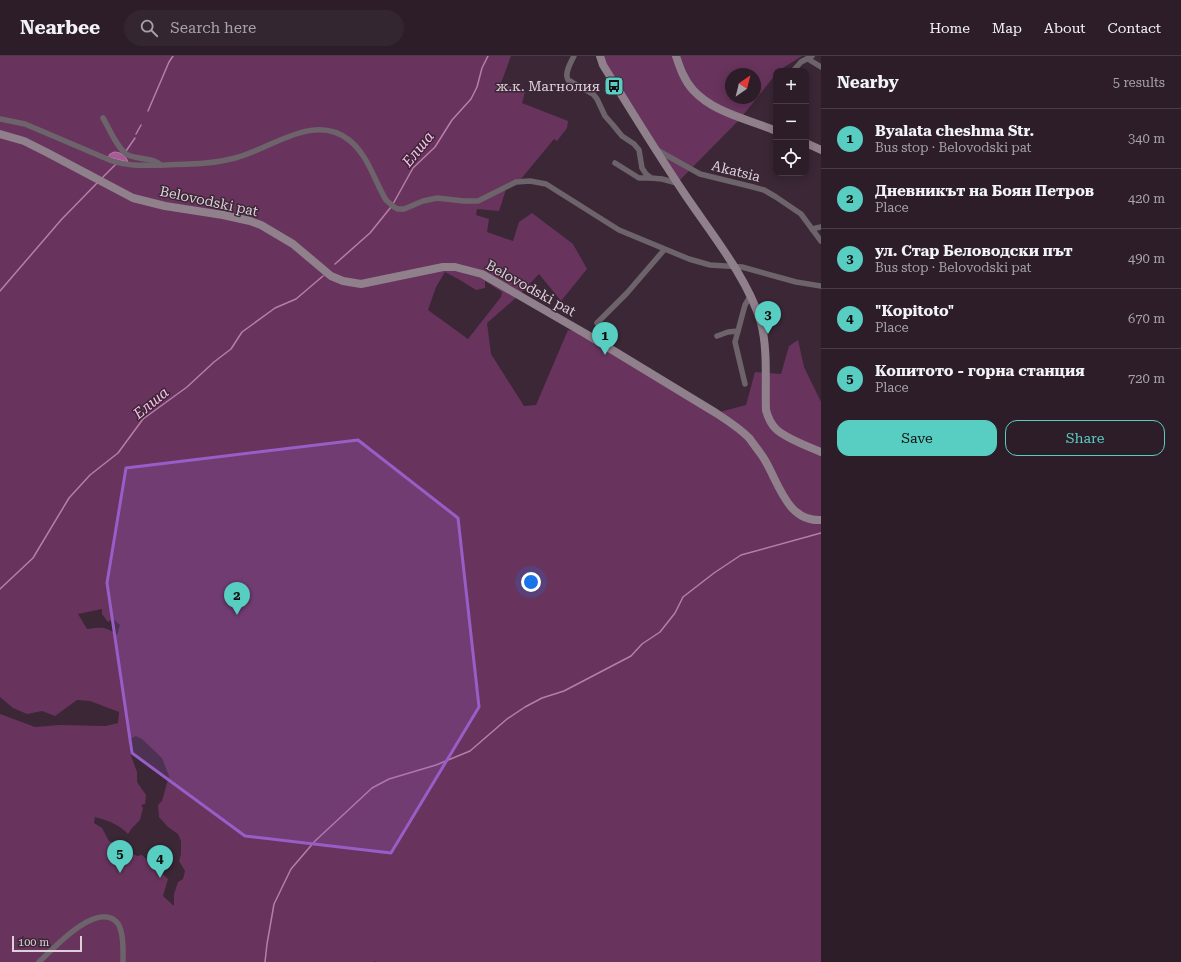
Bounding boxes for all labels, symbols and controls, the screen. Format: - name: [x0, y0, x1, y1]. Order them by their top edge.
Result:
- search box: [124, 10, 404, 46]
- text: Nearbee: [20, 16, 100, 39]
- icon: search: [138, 17, 160, 39]
- text: Search here: [170, 19, 256, 37]
- text: Home: [929, 20, 970, 36]
- text: Map: [992, 20, 1022, 36]
- text: About: [1044, 20, 1086, 36]
- text: Contact: [1108, 20, 1161, 36]
- north arrow: [725, 68, 761, 104]
- map controls: [773, 68, 809, 176]
- button: +: [773, 68, 809, 104]
- text: Nearby: [837, 72, 899, 92]
- bus stop icon: ж.к. Магнолия: [603, 75, 625, 97]
- text: 5 results: [1113, 75, 1165, 90]
- place label: ж.к. Магнолия: [496, 78, 600, 94]
- button: −: [773, 104, 809, 140]
- text: Byalata cheshma Str.: [875, 122, 1034, 140]
- water label: Елша: [398, 128, 438, 171]
- text: 1: [846, 131, 854, 146]
- text: 340 m: [1128, 131, 1165, 146]
- button: locate: [773, 140, 809, 176]
- text: Bus stop · Belovodski pat: [875, 140, 1031, 155]
- street label: Akatsia: [710, 157, 762, 185]
- text: Дневникът на Боян Петров: [875, 182, 1094, 200]
- street label: Belovodski pat: [158, 183, 260, 219]
- text: 2: [846, 191, 854, 206]
- text: 420 m: [1128, 191, 1165, 206]
- text: Place: [875, 200, 909, 215]
- text: ул. Стар Беловодски път: [875, 242, 1073, 260]
- text: 3: [846, 251, 854, 266]
- text: 490 m: [1128, 251, 1165, 266]
- street label: Belovodski pat: [483, 257, 579, 319]
- text: Bus stop · Belovodski pat: [875, 260, 1031, 275]
- pin: 3: [755, 301, 781, 334]
- text: "Kopitoto": [875, 302, 954, 320]
- text: 4: [846, 311, 854, 326]
- text: 670 m: [1128, 311, 1165, 326]
- text: Place: [875, 320, 909, 335]
- pin: 1: [592, 322, 618, 355]
- text: Копитото - горна станция: [875, 362, 1085, 380]
- text: 5: [846, 371, 854, 386]
- text: 720 m: [1128, 371, 1165, 386]
- text: Place: [875, 380, 909, 395]
- water label: Елша: [129, 383, 172, 423]
- button: Save: [837, 420, 997, 456]
- button: Share: [1005, 420, 1165, 456]
- your location: [521, 572, 541, 592]
- pin: 2: [224, 582, 250, 615]
- pin: 5: [107, 840, 133, 873]
- pin: 4: [147, 845, 173, 878]
- scale bar: [12, 934, 82, 953]
- text: 100 m: [18, 936, 49, 949]

